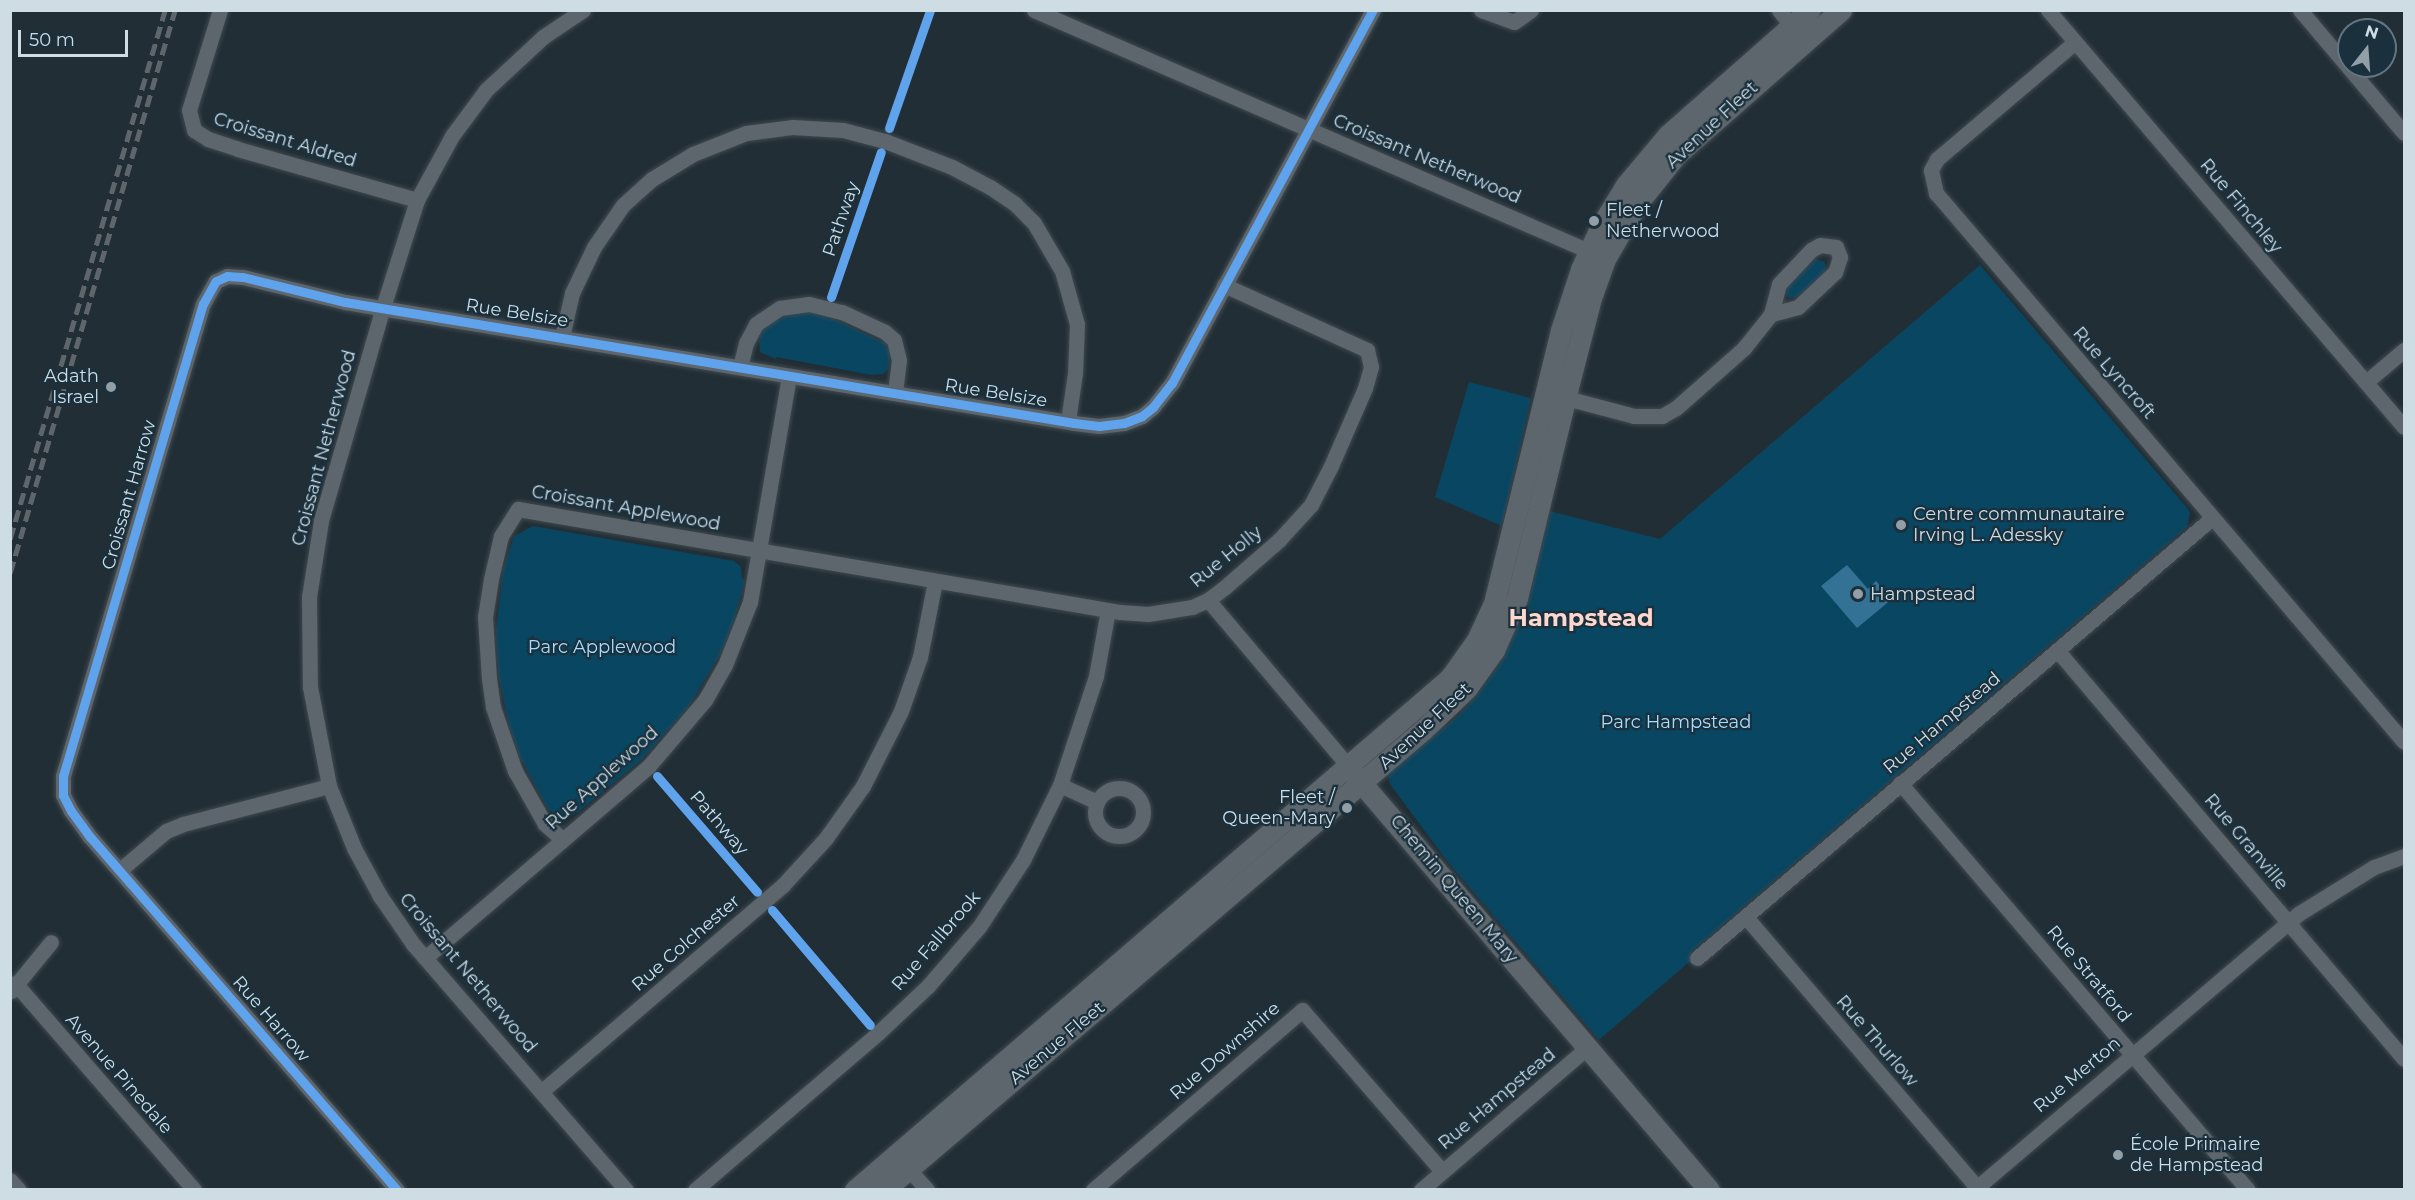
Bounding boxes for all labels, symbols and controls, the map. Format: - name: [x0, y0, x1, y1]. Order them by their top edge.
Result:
- scale bar: [21, 18, 130, 56]
- north arrow: [2337, 18, 2397, 78]
- text: N: [2363, 21, 2381, 43]
- text: 50 m: [29, 29, 75, 51]
- street label: Avenue Fleet: [1662, 77, 1762, 173]
- street label: Croissant Aldred: [211, 108, 359, 172]
- street label: Croissant Netherwood: [1330, 110, 1524, 208]
- street label: Rue Finchley: [2195, 154, 2287, 258]
- street label: Pathway: [818, 179, 864, 259]
- place label: Fleet / Netherwood: [1606, 200, 1720, 242]
- marker: Fleet / Netherwood: [1587, 214, 1601, 228]
- street label: Rue Belsize: [464, 294, 570, 332]
- street label: Rue Lyncroft: [2068, 323, 2160, 423]
- street label: Croissant Netherwood: [287, 348, 361, 548]
- place label: Adath Israel: [44, 366, 99, 409]
- street label: Rue Belsize: [943, 374, 1049, 412]
- marker: Adath Israel: [104, 380, 118, 394]
- street label: Croissant Harrow: [97, 418, 161, 572]
- street label: Croissant Applewood: [530, 481, 722, 535]
- place label: Centre communautaire Irving L. Adessky: [1913, 504, 2125, 546]
- marker: Centre communautaire Irving L. Adessky: [1894, 518, 1908, 532]
- street label: Rue Holly: [1186, 522, 1266, 592]
- place label: Hampstead: [1870, 583, 1976, 605]
- marker: Hampstead: [1851, 587, 1865, 601]
- district label: Hampstead: [1508, 604, 1654, 632]
- park label: Parc Applewood: [528, 636, 676, 658]
- street label: Rue Hampstead: [1879, 668, 2005, 778]
- street label: Avenue Fleet: [1375, 678, 1475, 774]
- park label: Parc Hampstead: [1601, 711, 1751, 733]
- street label: Rue Applewood: [541, 722, 663, 834]
- street label: Pathway: [685, 786, 753, 860]
- place label: Fleet / Queen-Mary: [1222, 787, 1335, 830]
- street label: Rue Granville: [2200, 790, 2292, 894]
- marker: Fleet / Queen-Mary: [1340, 801, 1354, 815]
- street label: Chemin Queen Mary: [1386, 810, 1522, 968]
- street label: Rue Fallbrook: [887, 887, 985, 995]
- street label: Croissant Netherwood: [395, 889, 541, 1057]
- street label: Rue Colchester: [628, 890, 744, 996]
- street label: Rue Stratford: [2042, 921, 2136, 1027]
- street label: Rue Harrow: [228, 972, 314, 1066]
- street label: Rue Thurlow: [1831, 991, 1923, 1091]
- street label: Avenue Fleet: [1005, 997, 1109, 1089]
- street label: Rue Downshire: [1166, 998, 1284, 1104]
- street label: Avenue Pinedale: [61, 1010, 177, 1138]
- street label: Rue Merton: [2029, 1032, 2125, 1118]
- street label: Rue Hampstead: [1434, 1044, 1560, 1154]
- place label: École Primaire de Hampstead: [2130, 1134, 2264, 1176]
- marker: École Primaire de Hampstead: [2111, 1148, 2125, 1162]

